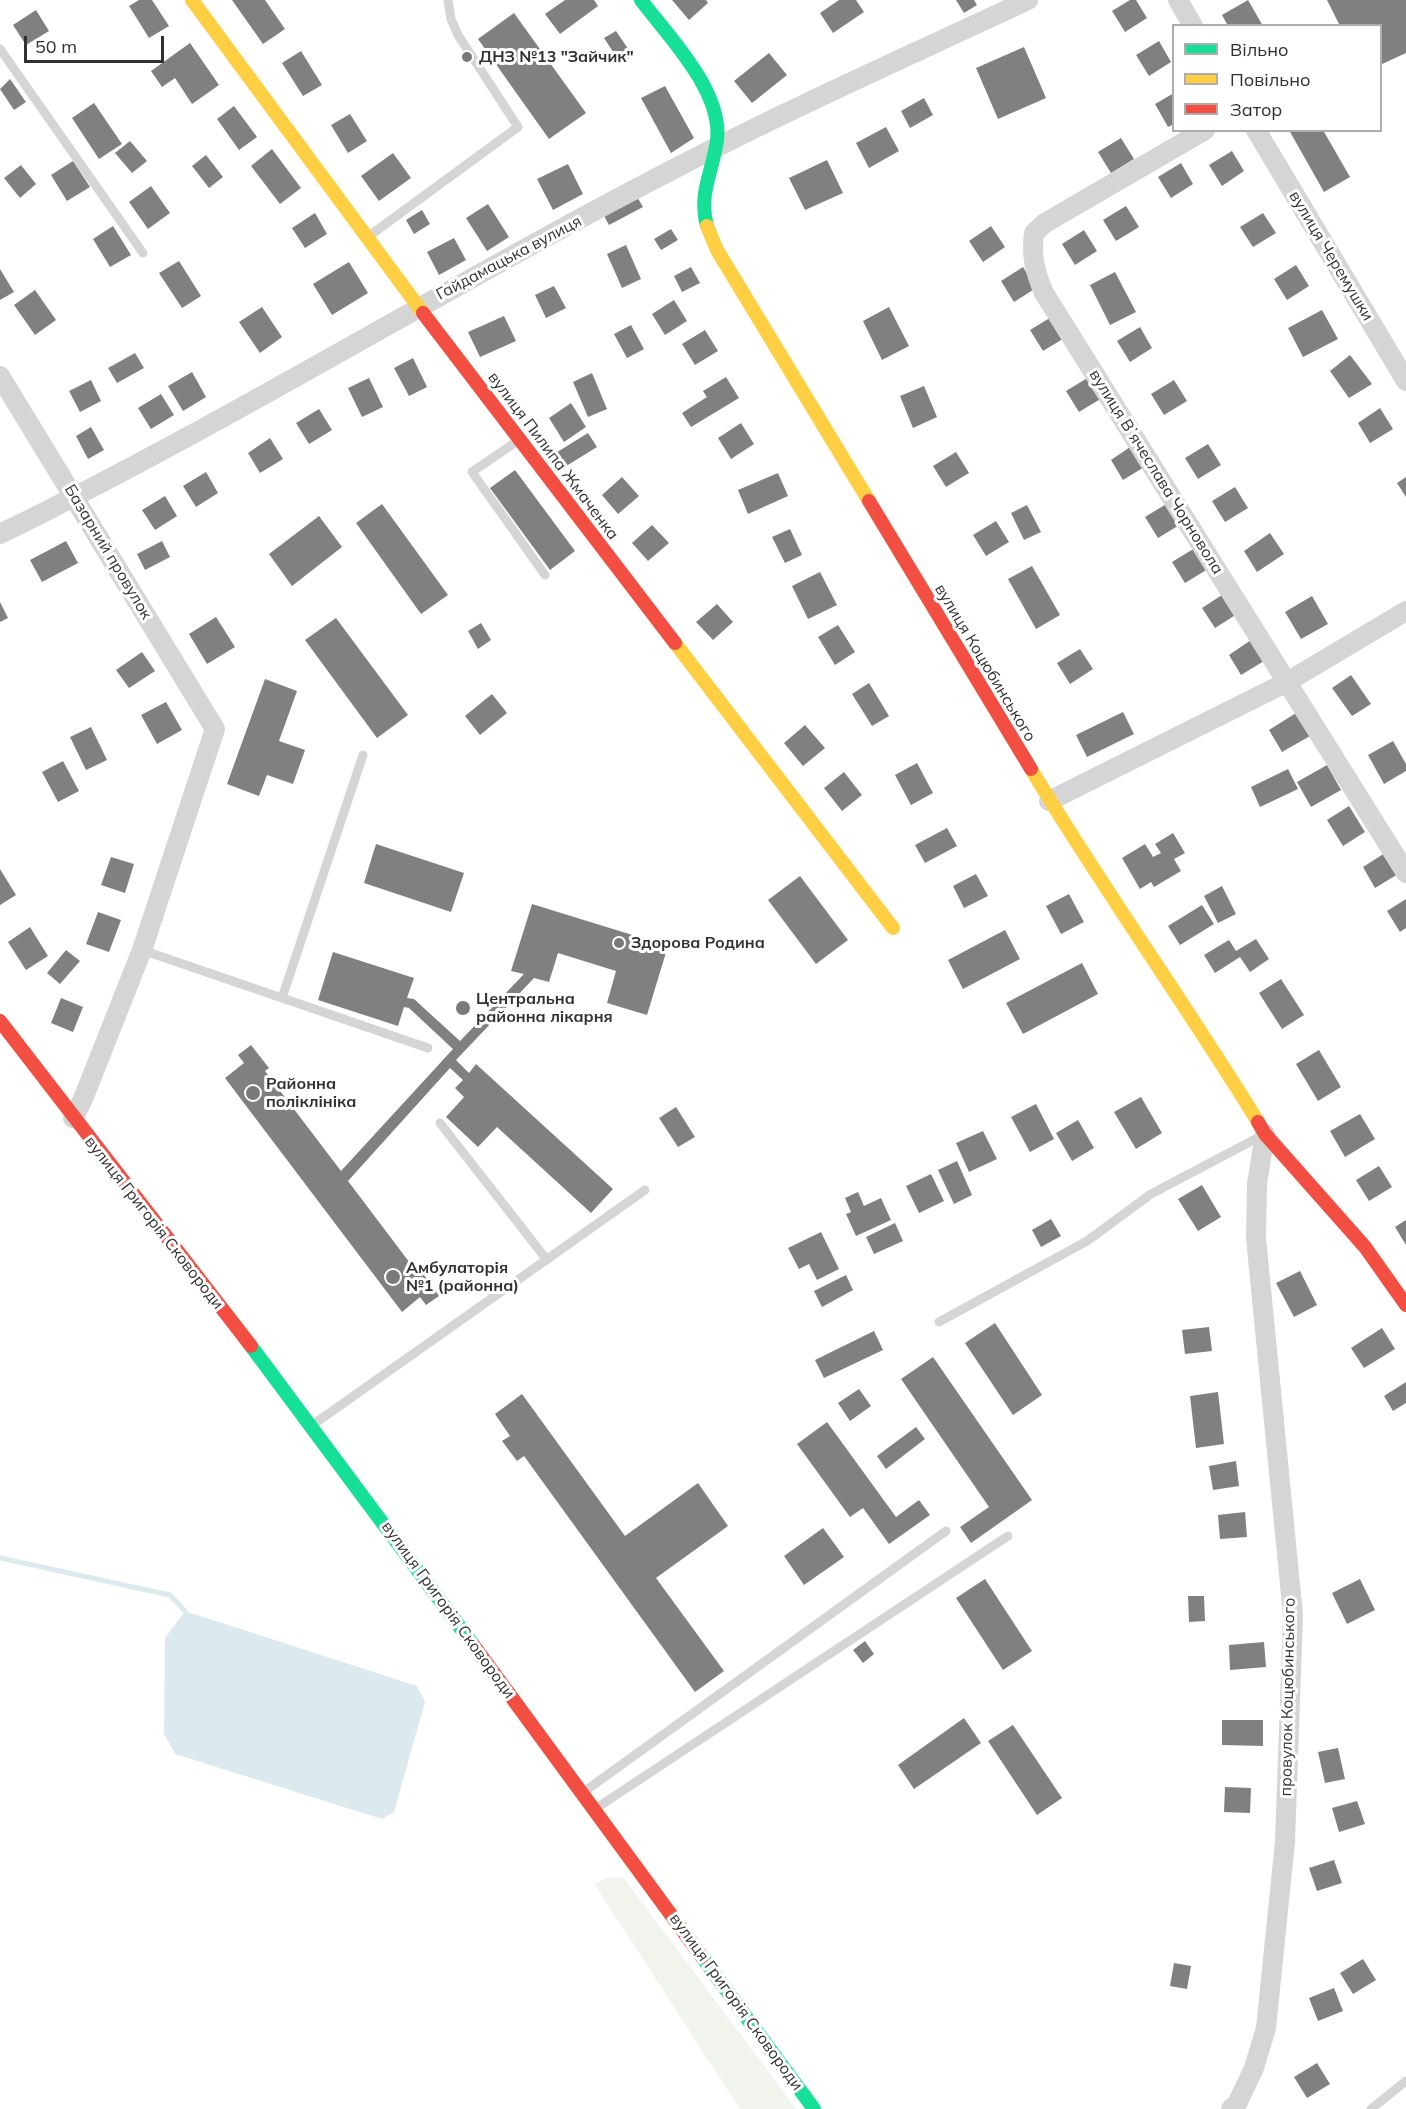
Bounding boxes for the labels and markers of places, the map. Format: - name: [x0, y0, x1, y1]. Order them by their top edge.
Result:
- place label: ДНЗ №13 "Зайчик": [479, 47, 634, 67]
- marker: ДНЗ №13 "Зайчик": [460, 50, 474, 64]
- place label: Здорова Родина: [631, 933, 765, 953]
- marker: Здорова Родина: [612, 936, 626, 950]
- place label: Центральна районна лікарня: [476, 989, 613, 1027]
- marker: Центральна районна лікарня: [454, 999, 472, 1017]
- place label: Районна поліклініка: [266, 1074, 356, 1112]
- marker: Районна поліклініка: [244, 1084, 262, 1102]
- place label: Амбулаторія №1 (районна): [406, 1258, 519, 1296]
- marker: Амбулаторія №1 (районна): [384, 1268, 402, 1286]

